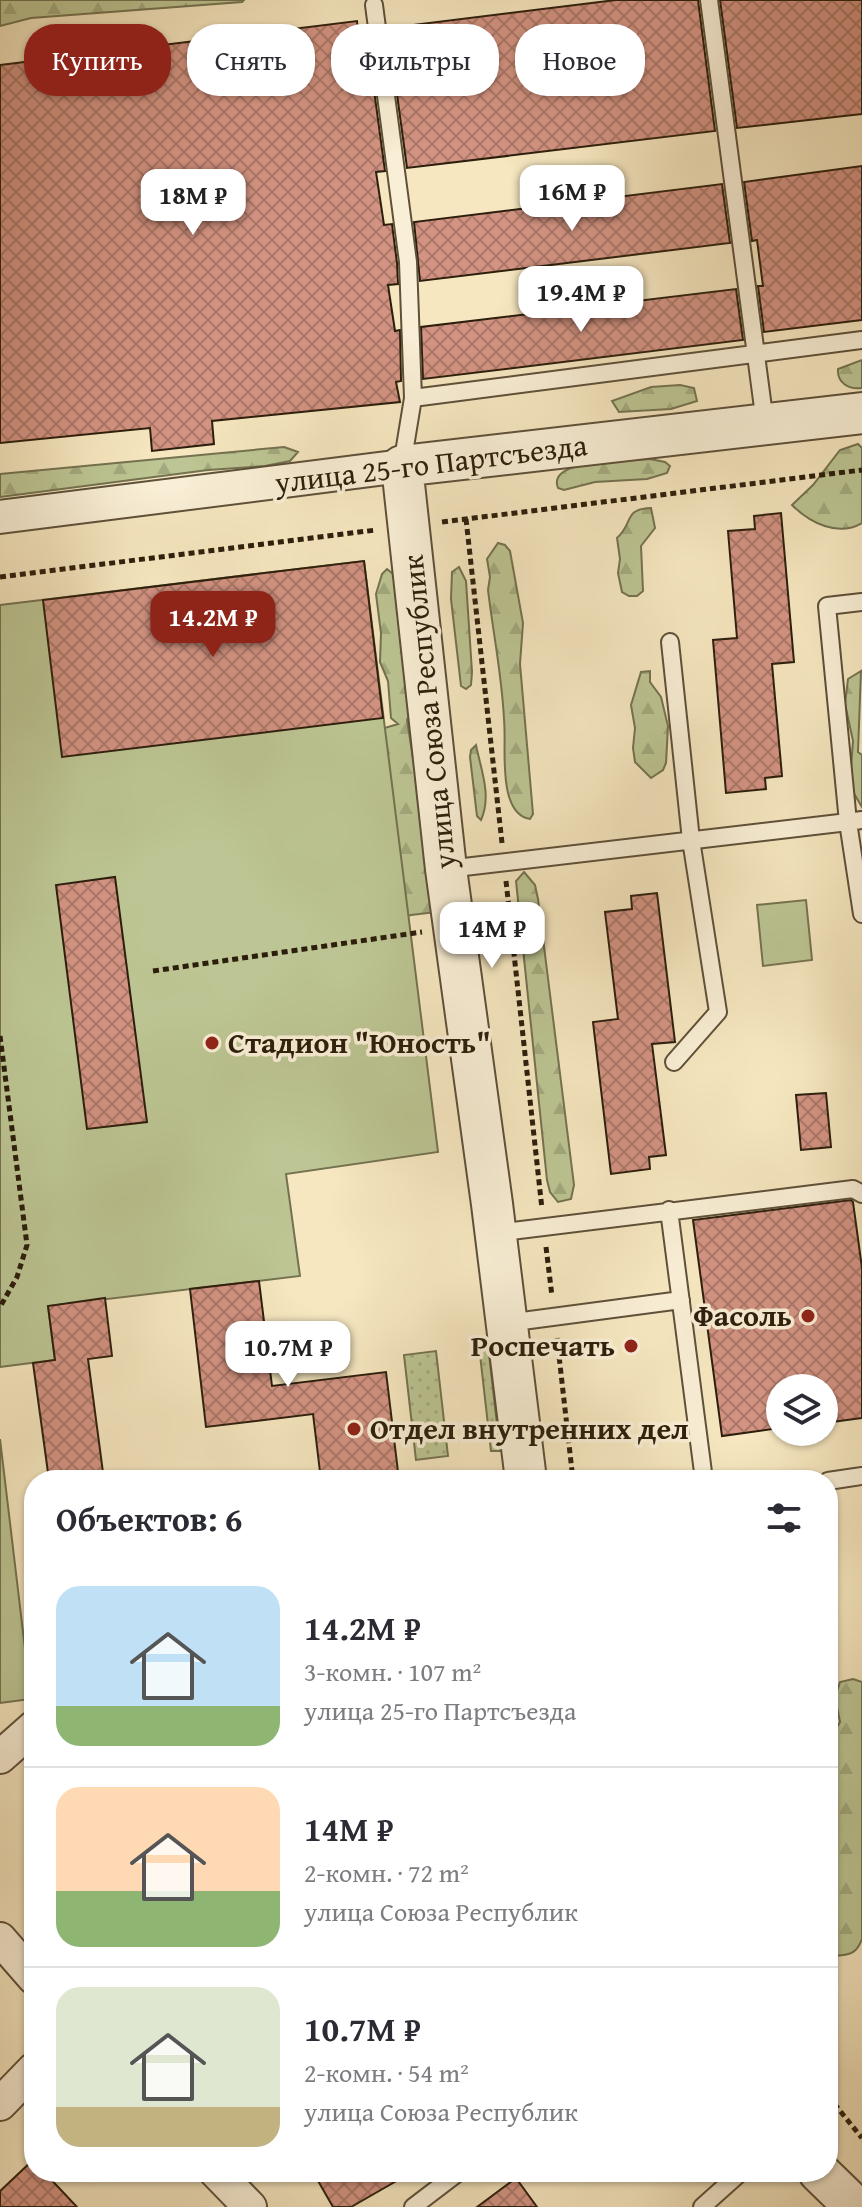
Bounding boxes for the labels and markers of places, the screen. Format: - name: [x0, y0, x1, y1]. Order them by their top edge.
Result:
- pin: 16M ₽: [516, 165, 628, 233]
- pin: 18M ₽: [137, 169, 249, 237]
- pin: 19.4M ₽: [507, 266, 655, 334]
- pin: 14.2M ₽: [139, 591, 287, 659]
- pin: 14M ₽: [436, 902, 548, 970]
- place label: Стадион "Юность": [228, 1020, 491, 1064]
- marker: Стадион "Юность": [203, 1034, 221, 1052]
- place label: Фасоль: [693, 1293, 792, 1337]
- marker: Фасоль: [799, 1307, 817, 1325]
- pin: 10.7M ₽: [214, 1321, 362, 1389]
- place label: Роспечать: [471, 1323, 615, 1367]
- marker: Роспечать: [622, 1337, 640, 1355]
- place label: Отдел внутренних дел: [370, 1406, 689, 1450]
- marker: Отдел внутренних дел: [345, 1420, 363, 1438]

